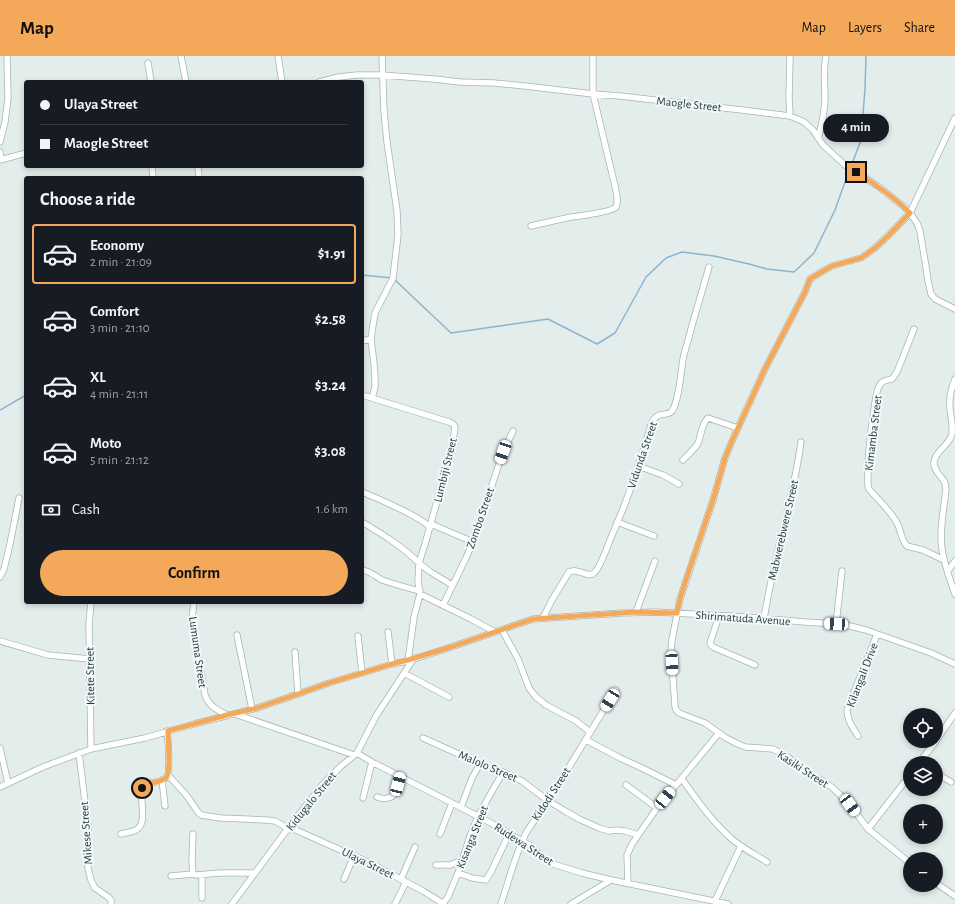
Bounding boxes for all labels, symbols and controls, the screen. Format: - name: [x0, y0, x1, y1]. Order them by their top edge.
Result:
- text: Map: [20, 19, 54, 38]
- text: Map: [801, 21, 826, 35]
- text: Layers: [848, 21, 882, 35]
- text: Share: [904, 21, 935, 35]
- street label: Maogle Street: [656, 95, 722, 113]
- text: Ulaya Street: [64, 97, 138, 112]
- callout: 4 min: [823, 114, 889, 142]
- text: 4 min: [841, 121, 871, 134]
- text: Maogle Street: [64, 136, 148, 151]
- route end: [847, 163, 865, 181]
- text: Choose a ride: [40, 191, 135, 209]
- icon: car: [42, 236, 78, 272]
- text: Economy: [90, 238, 144, 253]
- text: $1.91: [318, 246, 346, 261]
- text: 2 min · 21:09: [90, 256, 152, 269]
- icon: car: [42, 302, 78, 338]
- text: Comfort: [90, 304, 139, 319]
- text: $2.58: [315, 312, 346, 327]
- text: 3 min · 21:10: [90, 322, 150, 335]
- icon: car: [42, 368, 78, 404]
- text: XL: [90, 370, 106, 385]
- text: $3.24: [315, 378, 346, 393]
- text: 4 min · 21:11: [90, 388, 148, 401]
- street label: Kimamba Street: [862, 394, 884, 471]
- street label: Vidunda Street: [625, 420, 659, 490]
- icon: car: [42, 434, 78, 470]
- text: Moto: [90, 436, 122, 451]
- street label: Lumbiji Street: [431, 436, 460, 504]
- car: [493, 439, 513, 465]
- text: $3.08: [314, 444, 346, 459]
- text: 5 min · 21:12: [90, 454, 149, 467]
- street label: Mabwerebwere Street: [766, 478, 800, 581]
- street label: Zombo Street: [464, 486, 496, 550]
- icon: cash: [40, 499, 62, 521]
- text: Cash: [72, 502, 100, 517]
- text: 1.6 km: [316, 503, 348, 516]
- button: Confirm: [40, 550, 348, 596]
- street label: Shirimatuda Avenue: [695, 609, 791, 627]
- street label: Lumuma Street: [187, 616, 209, 689]
- car: [824, 617, 848, 631]
- street label: Kilangali Drive: [844, 641, 880, 709]
- street label: Kitete Street: [83, 647, 97, 705]
- car: [665, 651, 679, 675]
- car: [599, 687, 621, 713]
- map controls: [903, 708, 943, 892]
- button: locate: [903, 708, 943, 748]
- street label: Malolo Street: [457, 748, 519, 784]
- street label: Kasiki Street: [775, 748, 831, 790]
- button: layers: [903, 756, 943, 796]
- street label: Kidodi Street: [529, 765, 573, 823]
- street label: Kidugalo Street: [284, 769, 338, 833]
- car: [389, 771, 407, 797]
- route start: [133, 779, 151, 797]
- car: [653, 785, 677, 811]
- car: [838, 792, 862, 818]
- street label: Mikese Street: [78, 801, 94, 865]
- street label: Kisanga Street: [454, 804, 490, 870]
- button: +: [903, 804, 943, 844]
- street label: Rudewa Street: [492, 820, 556, 868]
- street label: Ulaya Street: [340, 845, 396, 882]
- button: −: [903, 852, 943, 892]

